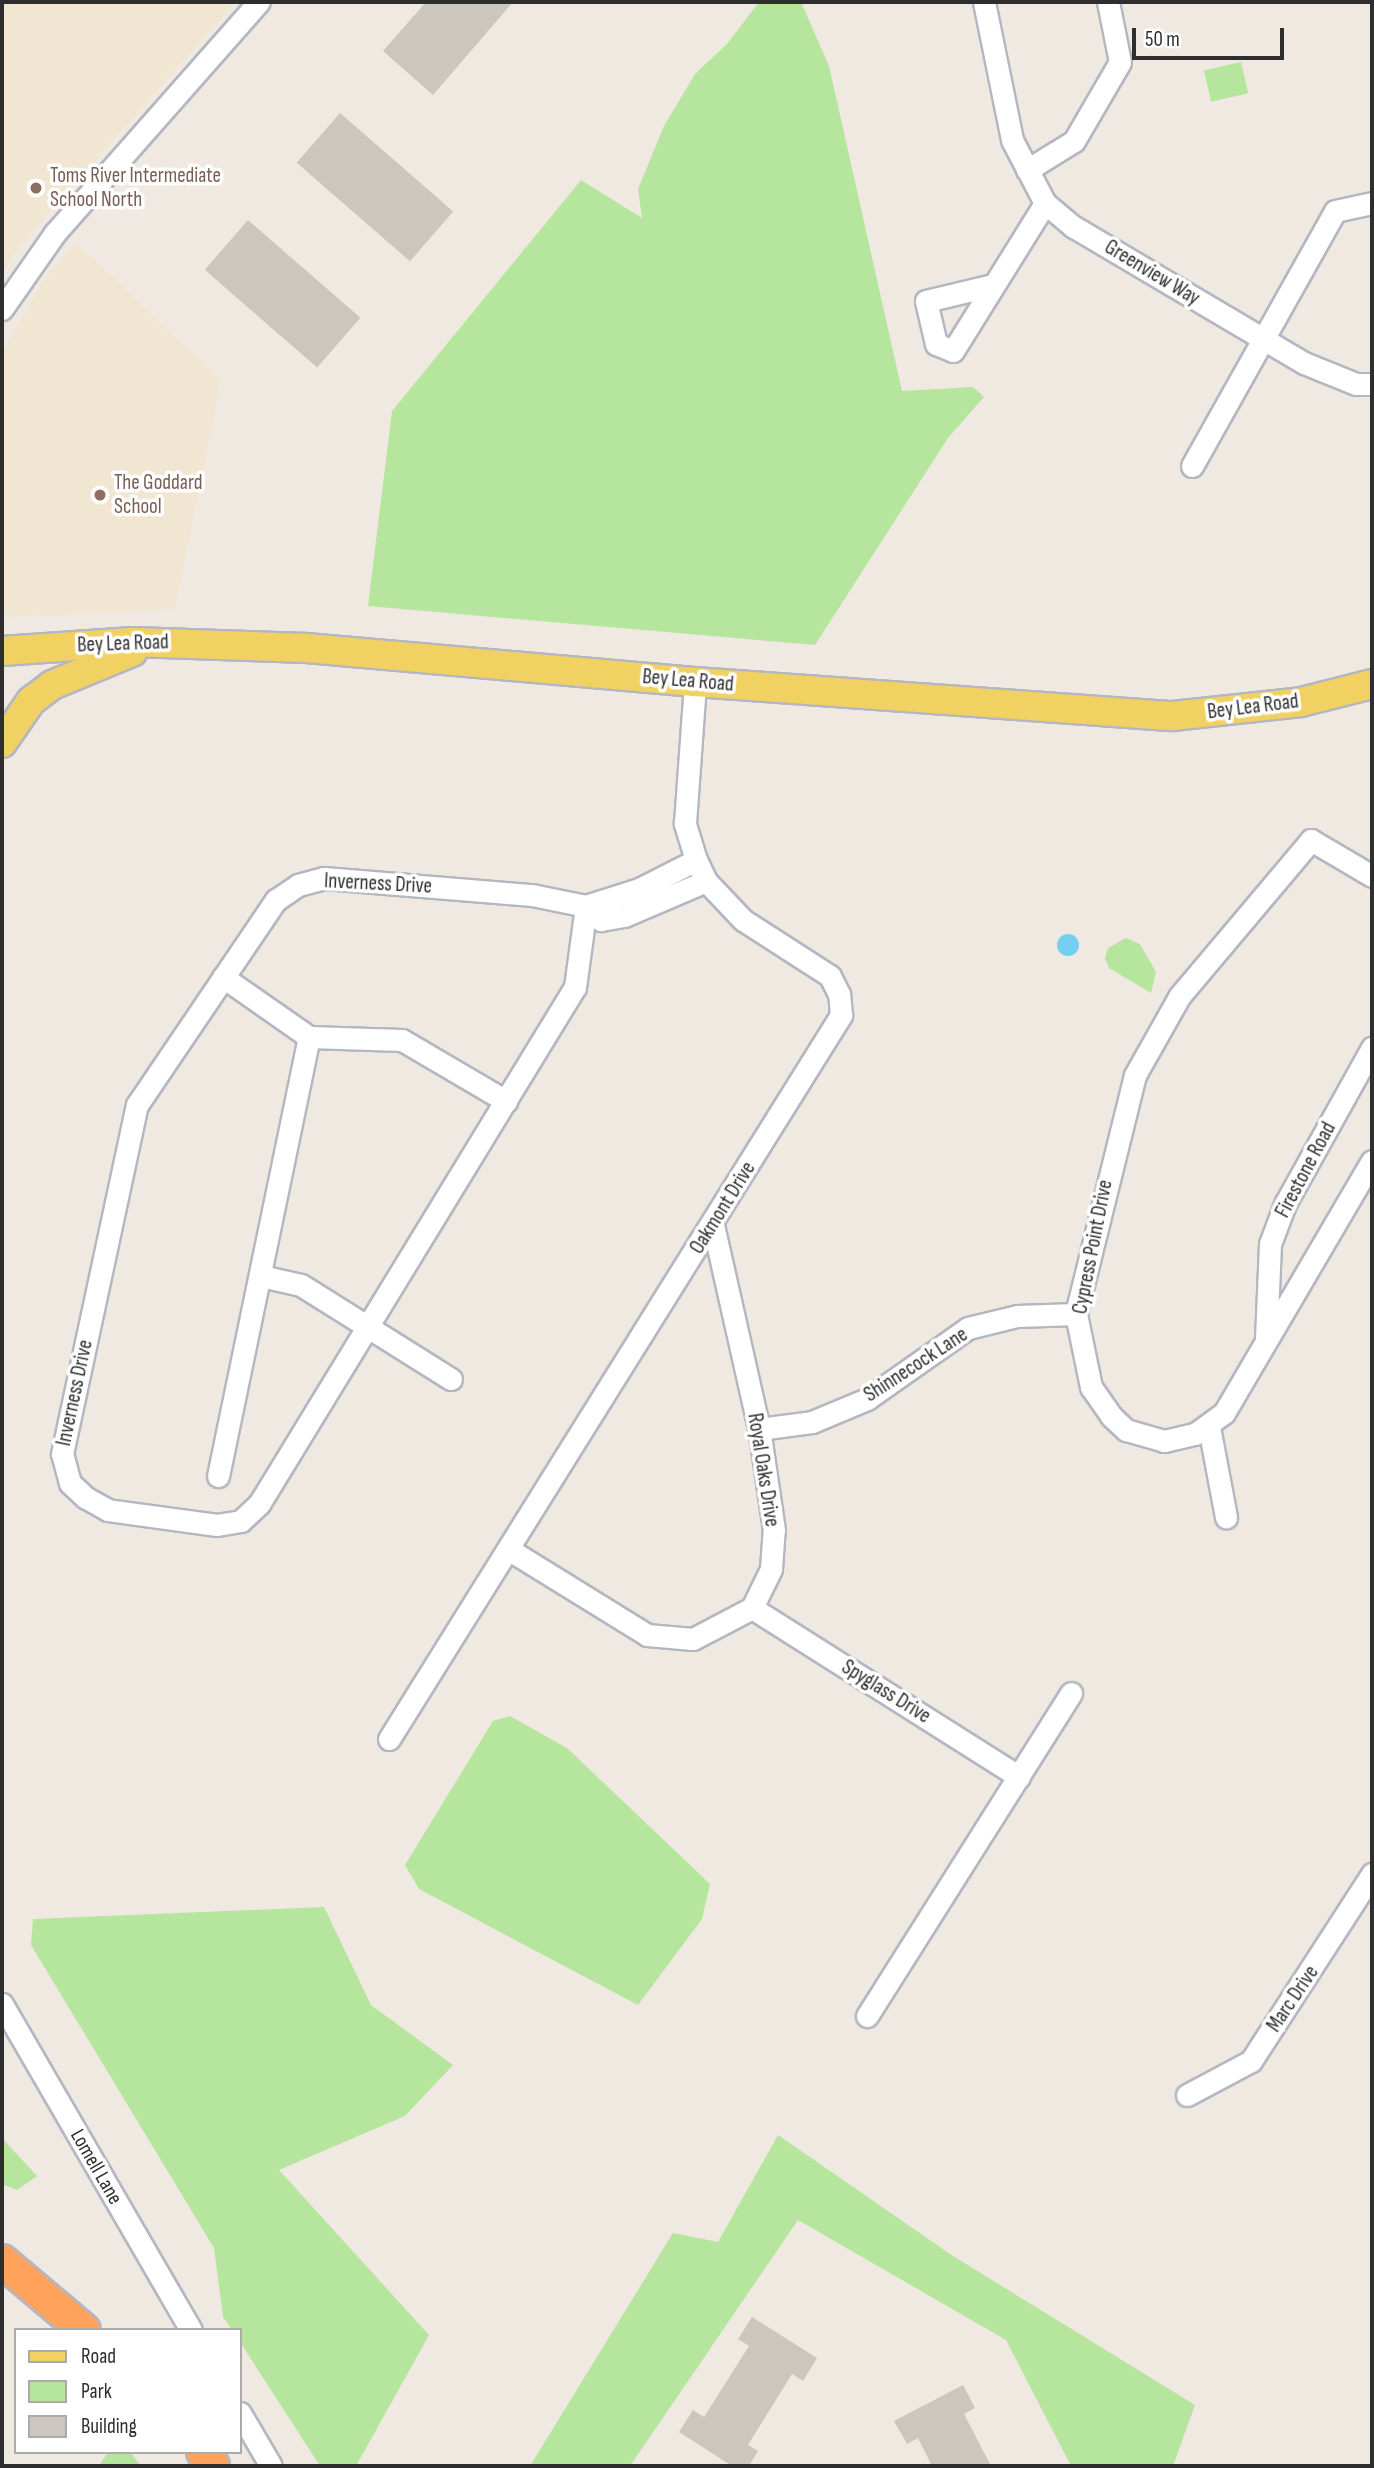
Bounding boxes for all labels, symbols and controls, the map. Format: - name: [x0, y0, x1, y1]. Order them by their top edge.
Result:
- scale bar: [1136, 14, 1288, 58]
- text: 50 m: [1145, 27, 1180, 52]
- place label: Toms River Intermediate School North: [50, 163, 221, 213]
- marker: Toms River Intermediate School North: [28, 180, 44, 196]
- street label: Greenview Way: [1100, 235, 1204, 311]
- place label: The Goddard School: [114, 470, 202, 520]
- marker: The Goddard School: [92, 487, 108, 503]
- street label: Bey Lea Road: [77, 630, 169, 658]
- street label: Bey Lea Road: [641, 664, 735, 698]
- street label: Bey Lea Road: [1206, 689, 1300, 725]
- street label: Inverness Drive: [323, 869, 433, 899]
- street label: Firestone Road: [1270, 1118, 1342, 1222]
- street label: Oakmont Drive: [685, 1157, 761, 1259]
- street label: Cypress Point Drive: [1068, 1178, 1118, 1316]
- street label: Shinnecock Lane: [859, 1322, 973, 1408]
- street label: Inverness Drive: [51, 1338, 99, 1448]
- street label: Royal Oaks Drive: [742, 1411, 784, 1529]
- street label: Spyglass Drive: [837, 1655, 935, 1729]
- street label: Marc Drive: [1262, 1961, 1324, 2037]
- street label: Lomell Lane: [64, 2125, 128, 2209]
- legend: [14, 2328, 242, 2454]
- text: Road: [81, 2344, 116, 2369]
- text: Park: [81, 2379, 112, 2404]
- text: Building: [81, 2414, 137, 2439]

